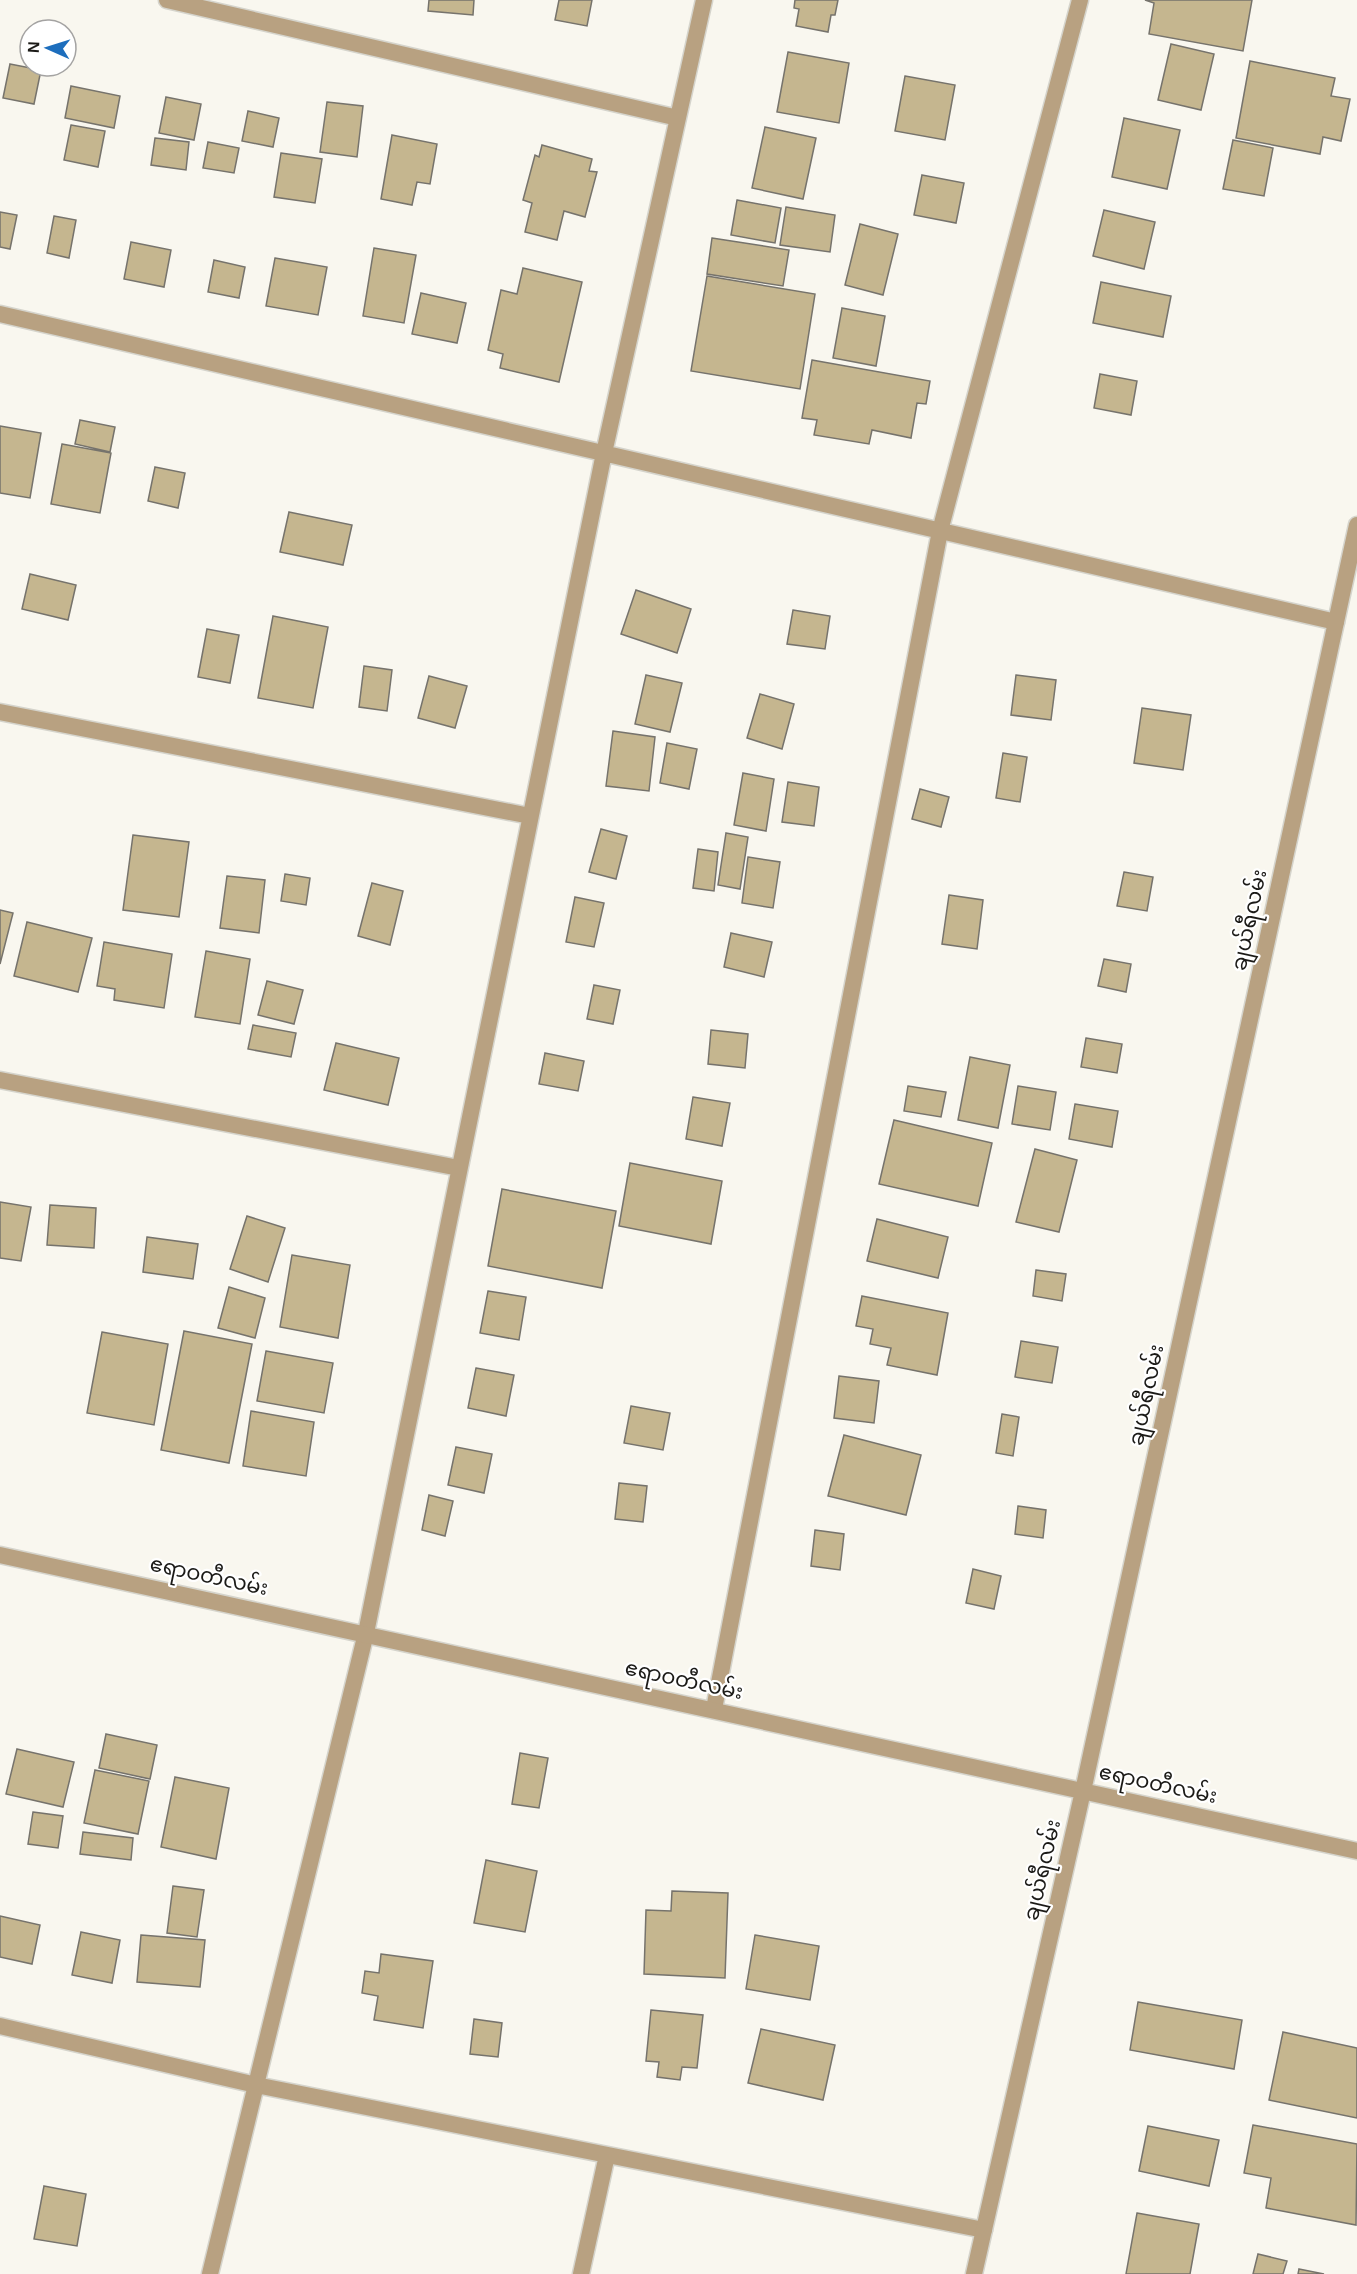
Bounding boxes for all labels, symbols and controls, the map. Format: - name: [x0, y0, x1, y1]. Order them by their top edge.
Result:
- north arrow: [18, 18, 78, 78]
- text: N: [25, 41, 42, 53]
- street label: ချယ်ရီလမ်း: [1223, 866, 1277, 974]
- street label: ချယ်ရီလမ်း: [1120, 1341, 1174, 1449]
- street label: ဧရာဝတီလမ်း: [147, 1548, 271, 1605]
- street label: ဧရာဝတီလမ်း: [622, 1652, 746, 1709]
- street label: ဧရာဝတီလမ်း: [1096, 1756, 1220, 1813]
- street label: ချယ်ရီလမ်း: [1015, 1816, 1071, 1924]

